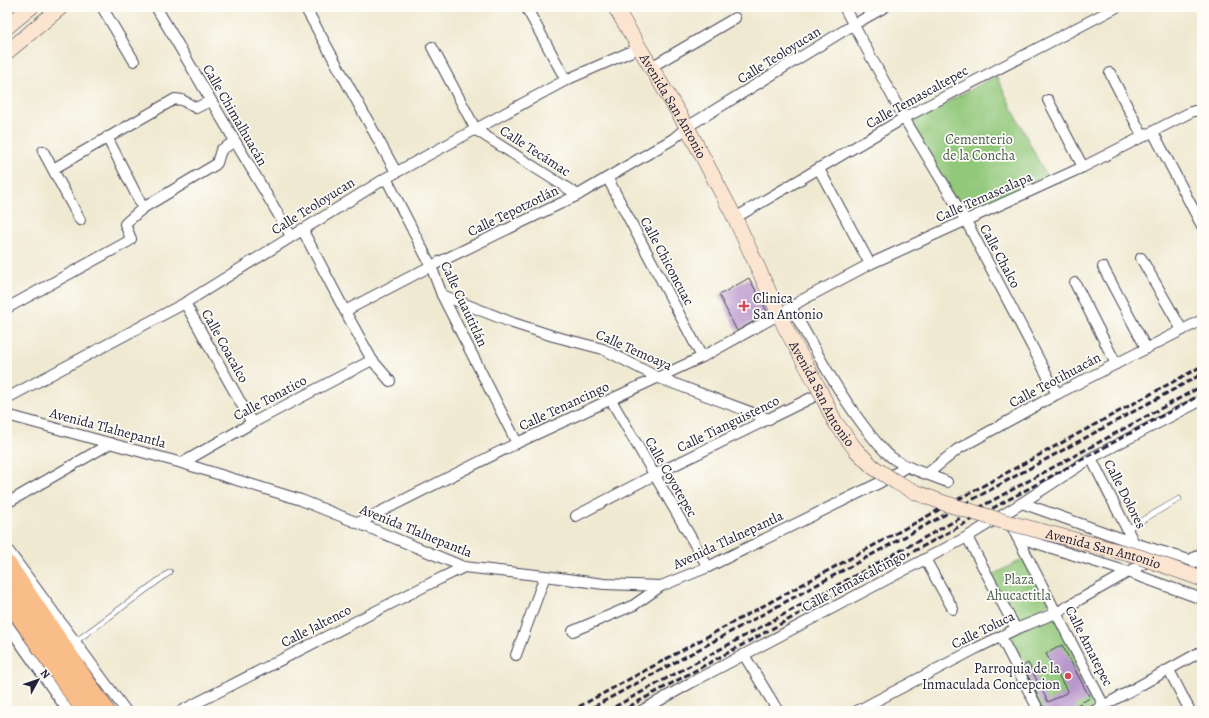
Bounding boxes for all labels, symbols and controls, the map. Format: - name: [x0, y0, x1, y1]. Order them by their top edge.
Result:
- street label: Calle Teoloyucan: [734, 22, 825, 88]
- street label: Avenida San Antonio: [635, 49, 711, 162]
- street label: Calle Chimalhuacán: [198, 61, 272, 170]
- street label: Calle Temascaltepec: [862, 61, 972, 133]
- street label: Calle Tecámac: [496, 121, 574, 181]
- park label: Cementerio de la Concha: [943, 130, 1016, 165]
- street label: Calle Temascalapa: [933, 167, 1036, 227]
- street label: Calle Teoloyucan: [268, 173, 359, 239]
- street label: Calle Tepotzotlán: [464, 181, 562, 241]
- street label: Calle Chiconcuac: [636, 213, 698, 309]
- street label: Calle Chalco: [975, 221, 1025, 291]
- street label: Calle Cuautitlán: [436, 258, 492, 350]
- place label: Clinica San Antonio: [753, 289, 823, 324]
- marker: Clinica San Antonio: [738, 300, 750, 312]
- street label: Calle Coacalco: [197, 306, 253, 386]
- street label: Calle Temoaya: [593, 325, 676, 375]
- street label: Avenida San Antonio: [784, 336, 860, 450]
- street label: Calle Teotihuacán: [1006, 348, 1104, 412]
- street label: Calle Tonatico: [230, 371, 310, 425]
- street label: Calle Tenancingo: [516, 377, 612, 435]
- street label: Calle Tianguistenco: [674, 391, 782, 457]
- street label: Avenida Tlalnepantla: [47, 403, 169, 453]
- street label: Calle Coyotepec: [640, 433, 702, 521]
- street label: Calle Dolores: [1099, 456, 1151, 532]
- street label: Avenida Tlalnepantla: [356, 499, 475, 562]
- street label: Avenida Tlalnepantla: [669, 506, 787, 574]
- street label: Avenida San Antonio: [1043, 523, 1164, 573]
- street label: Calle Temascalcingo: [799, 546, 909, 616]
- park label: Plaza Ahucactitla: [986, 570, 1052, 605]
- street label: Calle Jaltenco: [278, 600, 354, 652]
- street label: Calle Amatepec: [1061, 603, 1117, 689]
- street label: Calle Toluca: [948, 606, 1018, 653]
- place label: Parroquia de la Inmaculada Concepcion: [922, 659, 1060, 694]
- north arrow: [18, 660, 58, 700]
- text: N: [37, 666, 54, 682]
- marker: Parroquia de la Inmaculada Concepcion: [1063, 671, 1073, 681]

